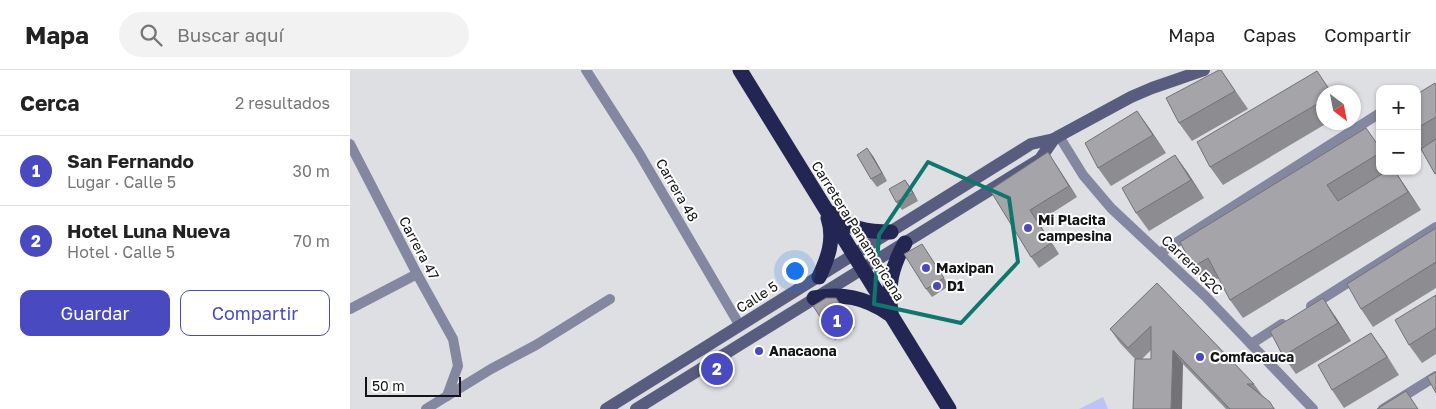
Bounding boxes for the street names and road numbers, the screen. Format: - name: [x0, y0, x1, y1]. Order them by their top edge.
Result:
- street label: Carrera 48: [653, 155, 702, 224]
- street label: Carretera Panamericana: [808, 158, 909, 304]
- street label: Carrera 47: [396, 213, 443, 282]
- street label: Carrera 52C: [1158, 231, 1227, 298]
- street label: Calle 5: [733, 277, 781, 316]

